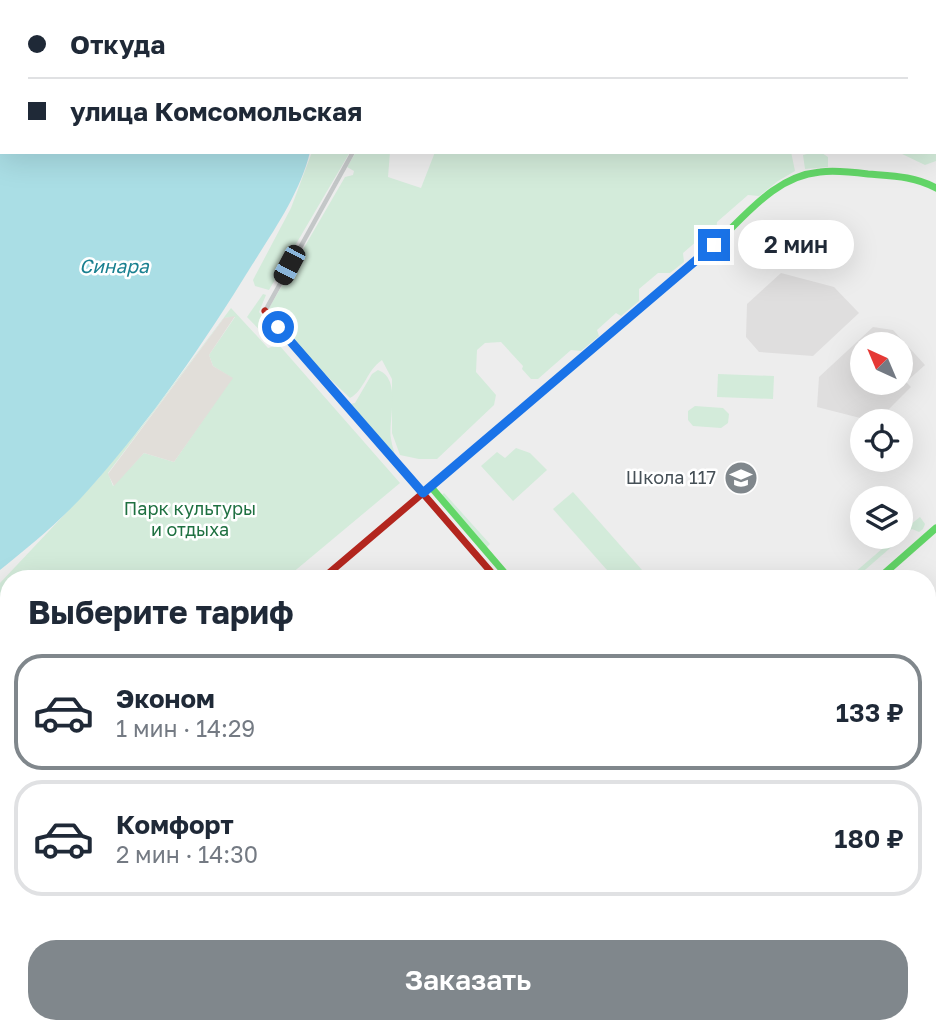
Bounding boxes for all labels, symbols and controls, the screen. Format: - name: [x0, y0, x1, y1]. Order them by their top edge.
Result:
- text: Откуда: [70, 29, 165, 60]
- text: улица Комсомольская: [70, 96, 362, 127]
- callout: 2 мин: [738, 220, 854, 270]
- route end: [698, 229, 730, 261]
- text: 2 мин: [764, 230, 828, 258]
- car: [270, 242, 309, 288]
- water label: Синара: [79, 254, 150, 277]
- route start: [262, 311, 294, 343]
- north arrow: [850, 332, 914, 396]
- map controls: [850, 332, 913, 549]
- button: locate: [850, 409, 913, 472]
- school or university icon: Школа 117: [722, 459, 760, 497]
- place label: Школа 117: [626, 466, 716, 488]
- button: layers: [850, 486, 913, 549]
- park label: Парк культуры и отдыха: [124, 497, 256, 540]
- text: Выберите тариф: [28, 593, 294, 631]
- icon: car: [32, 681, 95, 744]
- text: Эконом: [116, 683, 215, 714]
- text: 133 ₽: [836, 697, 904, 728]
- text: 1 мин · 14:29: [116, 714, 255, 742]
- icon: car: [32, 807, 95, 870]
- text: Комфорт: [116, 809, 234, 840]
- text: 180 ₽: [834, 823, 904, 854]
- text: 2 мин · 14:30: [116, 840, 258, 868]
- button: Заказать: [28, 940, 908, 1020]

